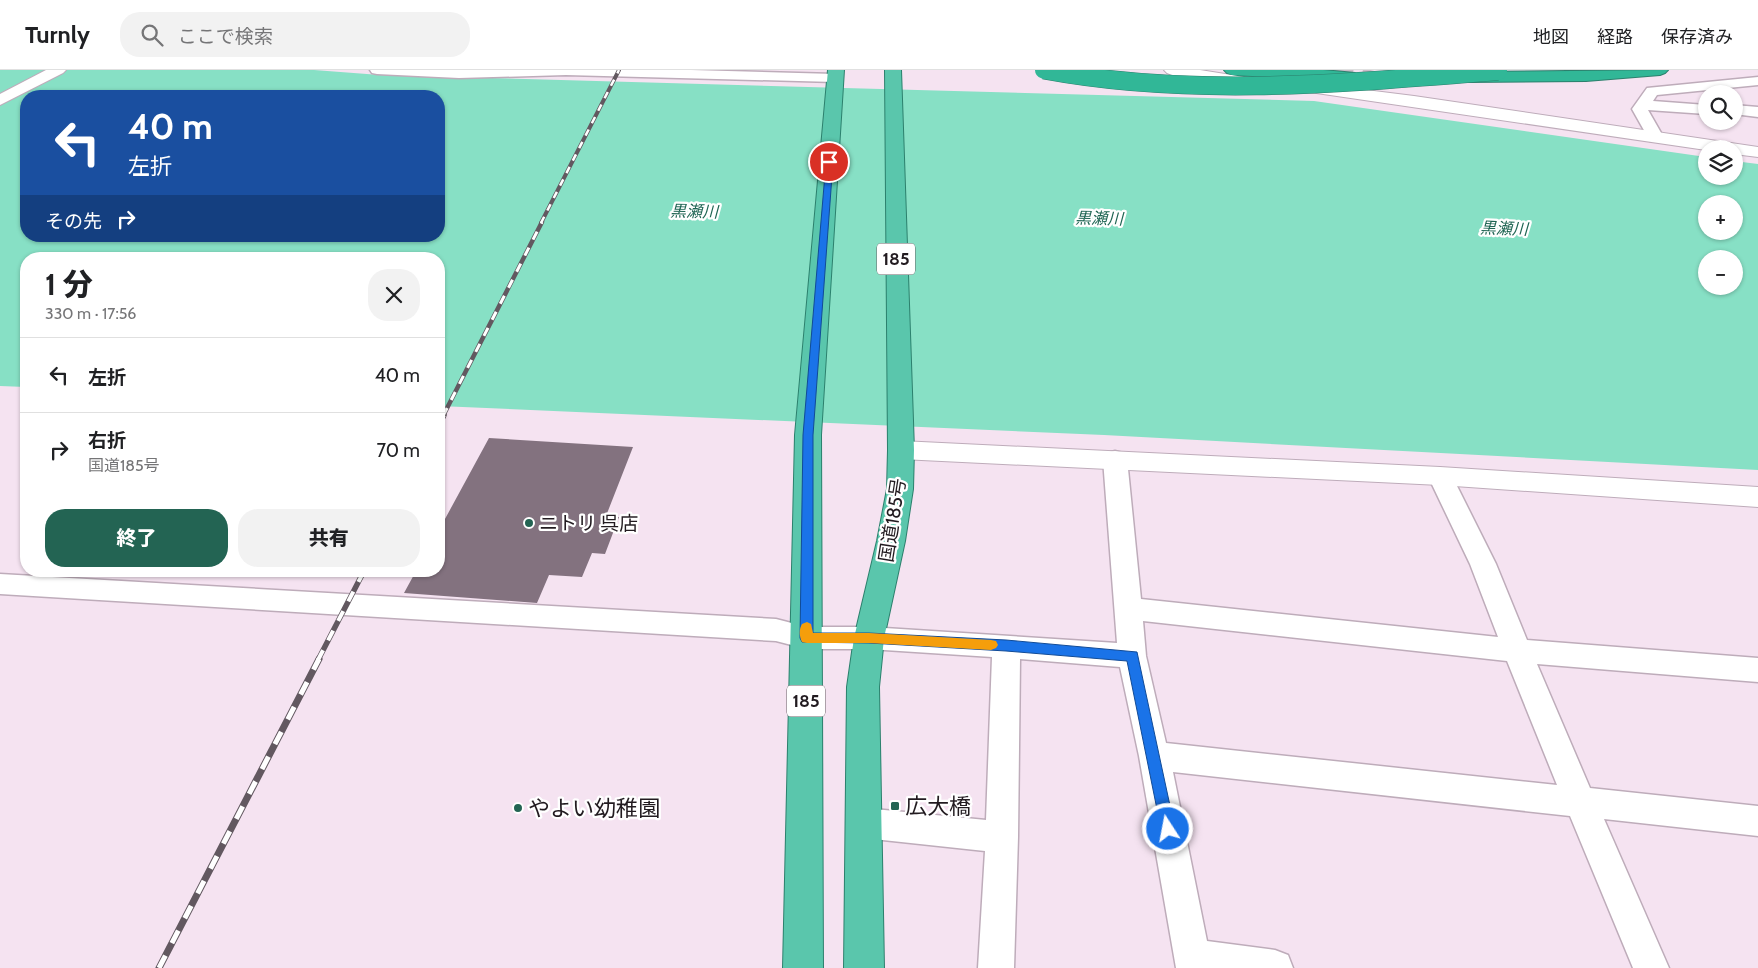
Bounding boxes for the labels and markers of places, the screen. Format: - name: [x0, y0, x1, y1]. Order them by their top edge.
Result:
- pin: [808, 141, 850, 183]
- place label: ニトリ 呉店: [539, 512, 638, 535]
- marker: ニトリ 呉店: [523, 517, 535, 529]
- place label: 広大橋: [905, 793, 971, 820]
- place label: やよい幼稚園: [528, 795, 660, 822]
- marker: 広大橋: [889, 800, 901, 812]
- marker: やよい幼稚園: [512, 802, 524, 814]

